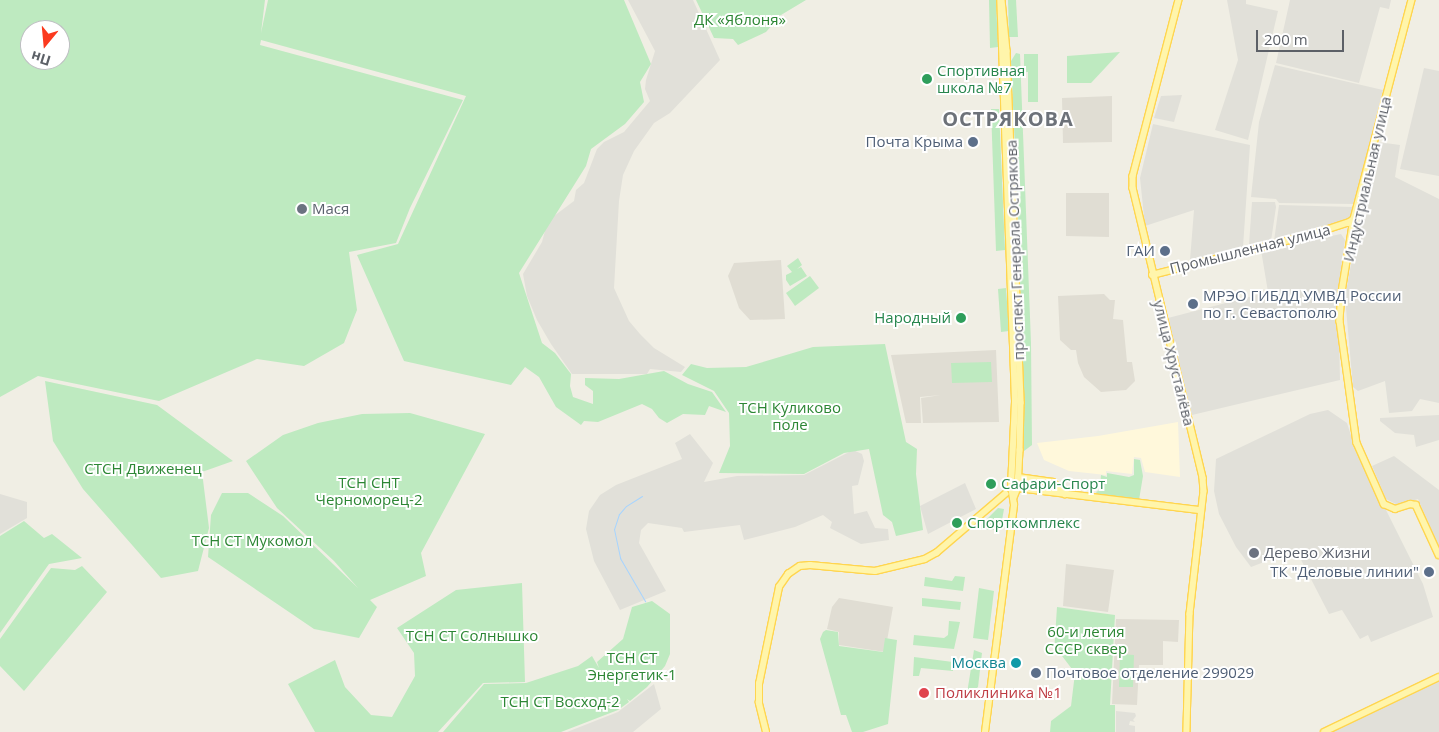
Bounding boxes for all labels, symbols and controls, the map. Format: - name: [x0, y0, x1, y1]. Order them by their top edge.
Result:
- park label: ДК «Яблоня»: [694, 11, 786, 29]
- north arrow: [20, 20, 70, 70]
- scale bar: [1259, 20, 1346, 52]
- text: 200 m: [1264, 29, 1308, 49]
- text: Пн: [29, 47, 53, 71]
- place label: Спортивная школа №7: [937, 61, 1025, 96]
- marker: Спортивная школа №7: [921, 73, 933, 85]
- street label: Индустриальная улица: [1339, 95, 1395, 263]
- district label: ОСТРЯКОВА: [941, 106, 1075, 130]
- place label: Почта Крыма: [865, 133, 963, 151]
- marker: Почта Крыма: [967, 136, 979, 148]
- street label: проспект Генерала Острякова: [1002, 139, 1028, 361]
- place label: Мася: [312, 200, 349, 218]
- marker: Мася: [296, 203, 308, 215]
- street label: Промышленная улица: [1168, 220, 1332, 278]
- place label: ГАИ: [1126, 242, 1155, 260]
- marker: ГАИ: [1159, 245, 1171, 257]
- place label: МРЭО ГИБДД УМВД России по г. Севастополю: [1203, 286, 1401, 321]
- street label: улица Хрусталёва: [1150, 298, 1198, 428]
- marker: МРЭО ГИБДД УМВД России по г. Севастополю: [1187, 298, 1199, 310]
- place label: Народный: [874, 309, 951, 327]
- marker: Народный: [955, 312, 967, 324]
- park label: ТСН Куликово поле: [739, 398, 841, 433]
- park label: СТСН Движенец: [84, 460, 202, 478]
- park label: ТСН СНТ Черноморец-2: [316, 473, 422, 508]
- place label: Сафари-Спорт: [1001, 475, 1105, 493]
- marker: Сафари-Спорт: [985, 478, 997, 490]
- place label: Спорткомплекс: [967, 514, 1080, 532]
- marker: Спорткомплекс: [951, 517, 963, 529]
- park label: ТСН СТ Мукомол: [192, 532, 312, 550]
- place label: Дерево Жизни: [1264, 544, 1370, 562]
- marker: Дерево Жизни: [1248, 547, 1260, 559]
- place label: ТК "Деловые линии": [1270, 563, 1419, 581]
- marker: ТК "Деловые линии": [1423, 566, 1435, 578]
- park label: 60-и летия СССР сквер: [1045, 622, 1127, 657]
- park label: ТСН СТ Солнышко: [406, 627, 538, 645]
- park label: ТСН СТ Энергетик-1: [587, 648, 677, 683]
- place label: Москва: [952, 654, 1006, 672]
- marker: Москва: [1010, 657, 1022, 669]
- place label: Почтовое отделение 299029: [1046, 664, 1254, 682]
- marker: Почтовое отделение 299029: [1030, 667, 1042, 679]
- place label: Поликлиника №1: [935, 684, 1062, 702]
- marker: Поликлиника №1: [917, 686, 931, 700]
- park label: ТСН СТ Восход-2: [500, 693, 620, 711]

